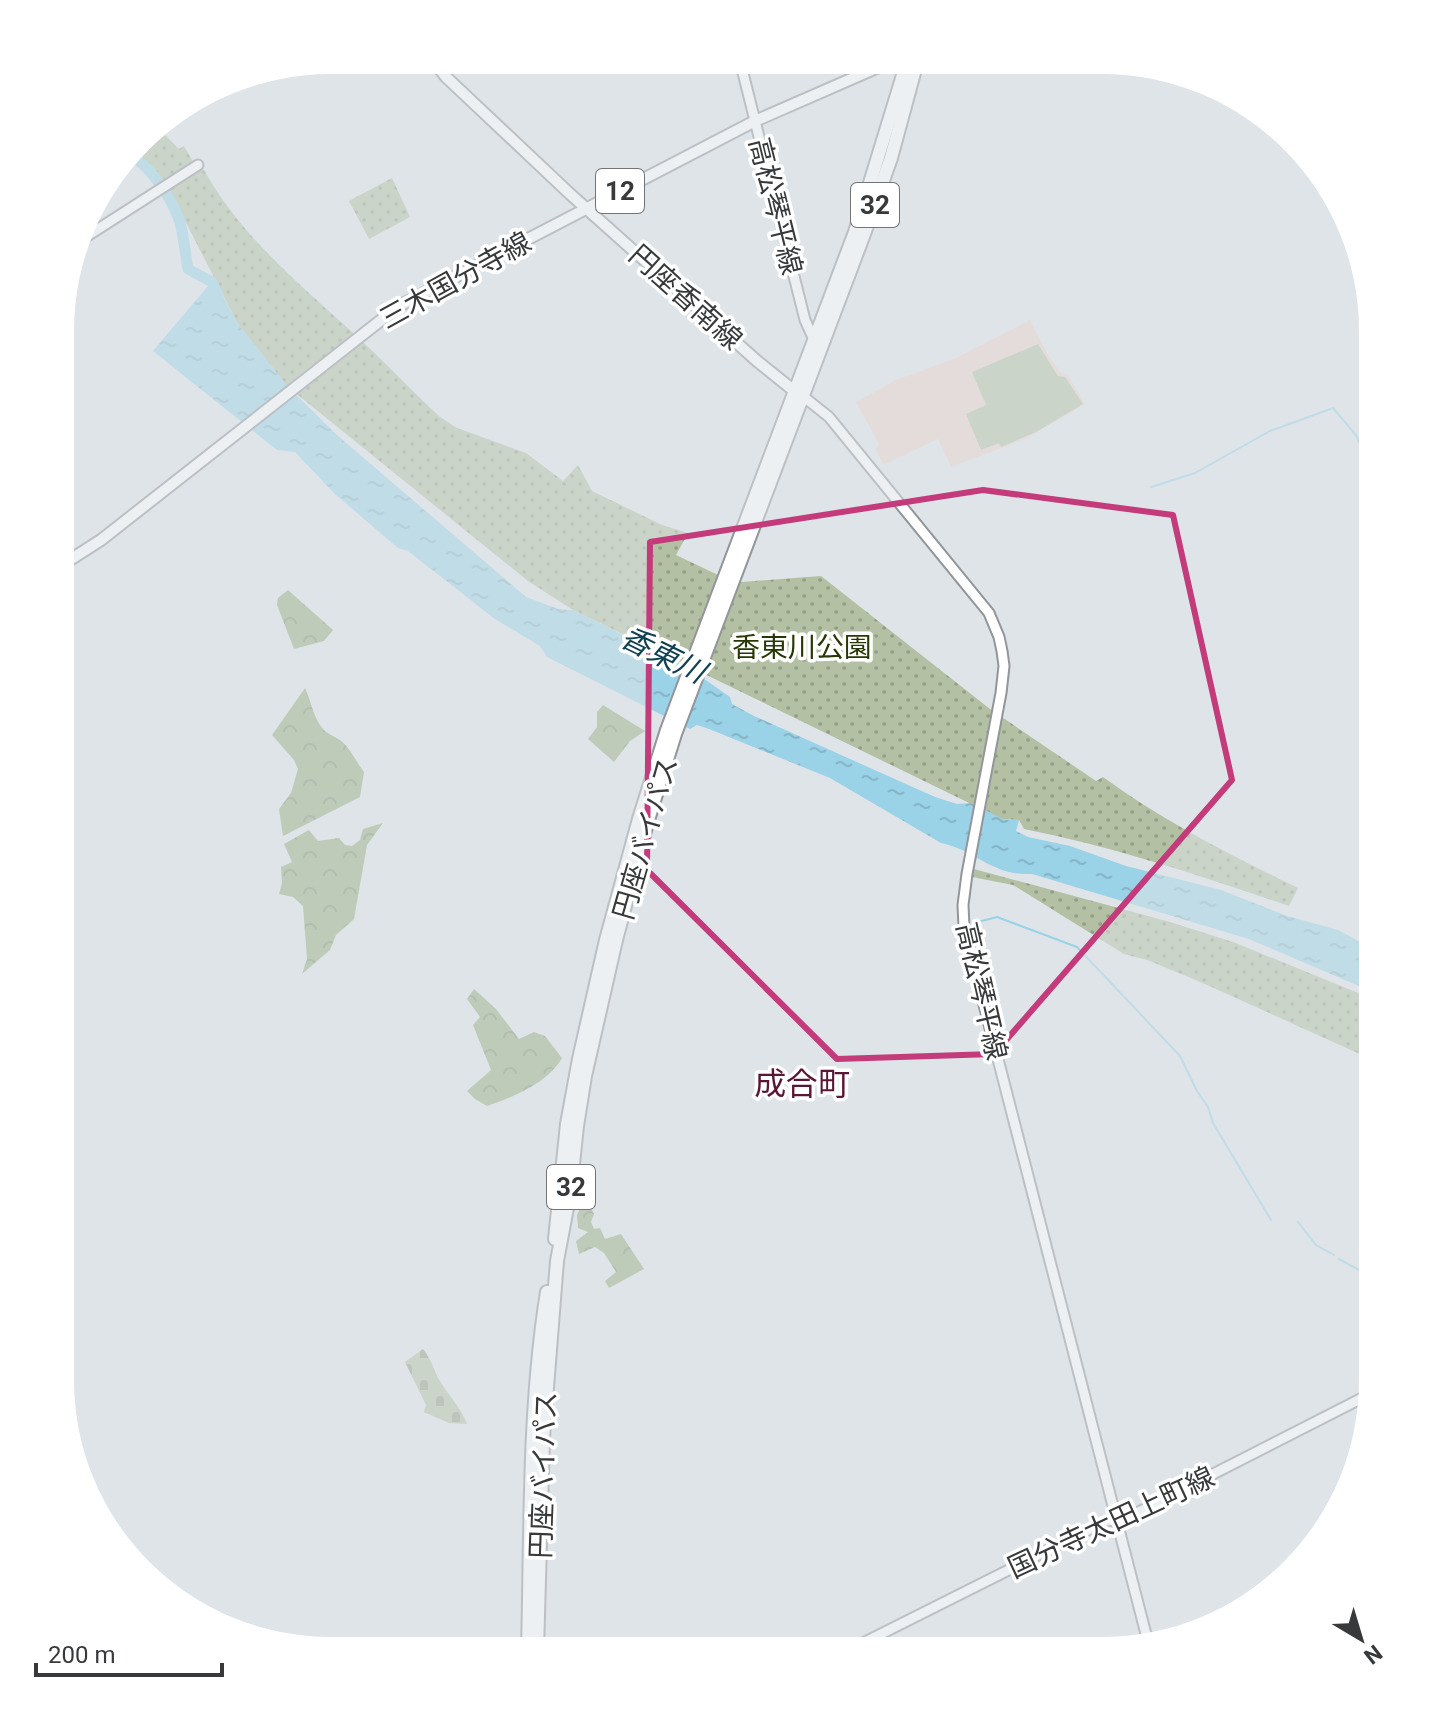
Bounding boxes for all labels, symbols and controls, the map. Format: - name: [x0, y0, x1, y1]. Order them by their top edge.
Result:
- street label: 高松琴平線: [743, 134, 808, 278]
- road number: 12: [596, 169, 644, 213]
- road number: 32: [851, 183, 899, 227]
- street label: 三木国分寺線: [374, 225, 537, 336]
- street label: 円座香南線: [623, 238, 749, 356]
- water label: 香東川: [615, 619, 714, 691]
- park label: 香東川公園: [732, 631, 872, 664]
- street label: 円座バイパス: [607, 753, 684, 923]
- street label: 高松琴平線: [950, 919, 1013, 1063]
- district label: 成合町: [754, 1065, 850, 1103]
- road number: 32: [547, 1165, 595, 1209]
- street label: 円座バイパス: [524, 1391, 563, 1559]
- street label: 国分寺太田上町線: [1003, 1460, 1220, 1585]
- north arrow: [1321, 1599, 1401, 1679]
- scale bar: [36, 1627, 222, 1677]
- text: N: [1359, 1640, 1387, 1669]
- text: 200 m: [48, 1641, 115, 1669]

